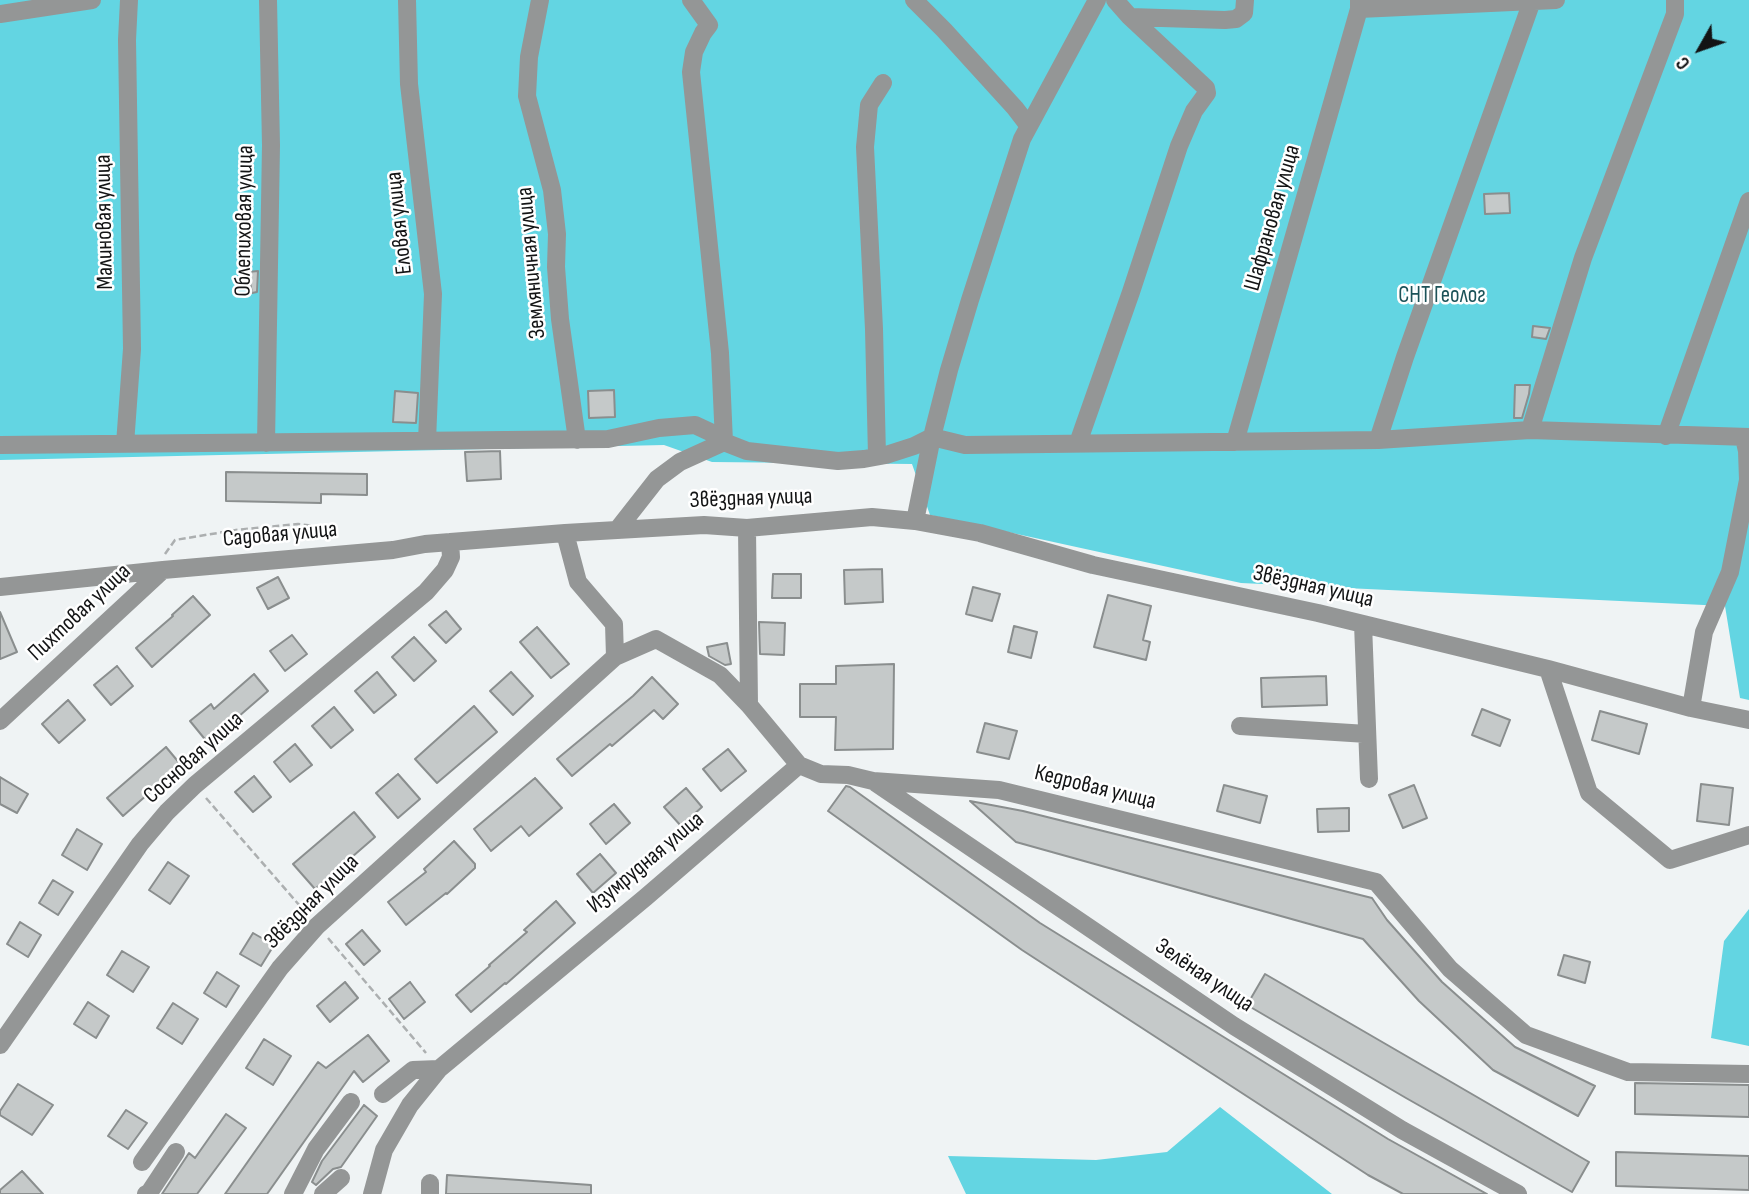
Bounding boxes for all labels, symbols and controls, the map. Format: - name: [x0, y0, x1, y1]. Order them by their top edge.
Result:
- north arrow: [1665, 14, 1735, 84]
- text: С: [1672, 52, 1695, 74]
- street label: Шафрановая улица: [1239, 142, 1307, 294]
- street label: Облепиховая улица: [230, 145, 260, 297]
- street label: Малиновая улица: [90, 154, 120, 290]
- street label: Еловая улица: [381, 170, 419, 276]
- street label: Земляничная улица: [512, 186, 552, 340]
- park label: СНТ Геолог: [1398, 282, 1486, 310]
- street label: Звёздная улица: [689, 483, 813, 515]
- street label: Садовая улица: [222, 516, 338, 554]
- street label: Пихтовая улица: [23, 559, 137, 667]
- street label: Звёздная улица: [1250, 560, 1376, 614]
- street label: Сосновая улица: [138, 706, 250, 810]
- street label: Кедровая улица: [1032, 760, 1158, 816]
- street label: Изумрудная улица: [582, 806, 710, 920]
- street label: Звёздная улица: [259, 849, 365, 955]
- street label: Зелёная улица: [1150, 933, 1258, 1019]

